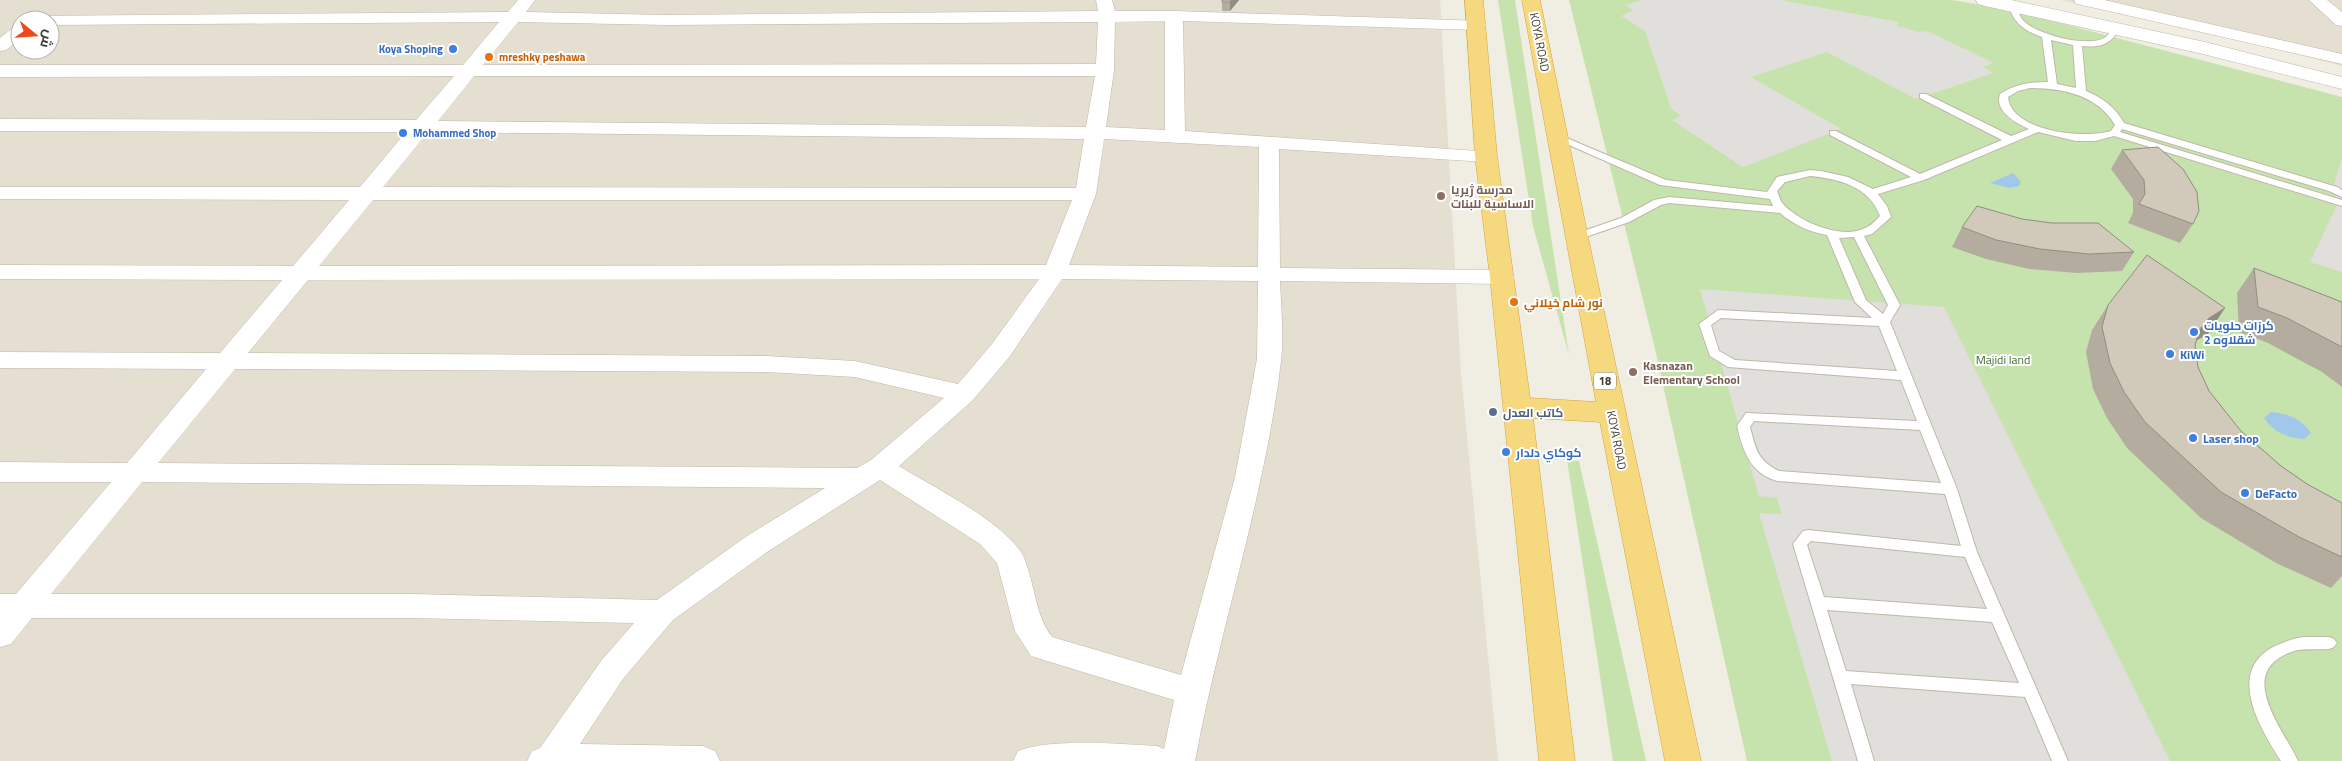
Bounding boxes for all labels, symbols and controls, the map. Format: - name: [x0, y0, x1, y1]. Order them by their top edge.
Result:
- north arrow: [10, 10, 60, 60]
- street label: KOYA ROAD: [1525, 11, 1555, 73]
- text: ش: [35, 27, 61, 51]
- place label: Koya Shoping: [379, 41, 443, 57]
- marker: Koya Shoping: [447, 43, 459, 55]
- place label: mreshky peshawa: [499, 49, 586, 65]
- marker: mreshky peshawa: [483, 51, 495, 63]
- place label: Mohammed Shop: [413, 125, 496, 141]
- marker: Mohammed Shop: [397, 127, 409, 139]
- place label: مدرسة ژيريا الاساسية للبنات: [1451, 180, 1534, 213]
- marker: مدرسة ژيريا الاساسية للبنات: [1435, 190, 1447, 202]
- place label: نور شام خيلاني: [1524, 293, 1603, 313]
- marker: نور شام خيلاني: [1508, 296, 1520, 308]
- place label: كرزات حلويات شقلاوه 2: [2204, 316, 2274, 349]
- marker: كرزات حلويات شقلاوه 2: [2188, 326, 2200, 338]
- place label: KiWi: [2180, 345, 2204, 364]
- marker: KiWi: [2164, 348, 2176, 360]
- park label: Majidi land: [1976, 350, 2030, 369]
- place label: Kasnazan Elementary School: [1643, 356, 1740, 389]
- marker: Kasnazan Elementary School: [1627, 366, 1639, 378]
- road number: 18: [1594, 372, 1616, 390]
- place label: كاتب العدل: [1503, 403, 1563, 422]
- marker: كاتب العدل: [1487, 406, 1499, 418]
- street label: KOYA ROAD: [1602, 409, 1632, 471]
- place label: Laser shop: [2203, 429, 2259, 448]
- marker: Laser shop: [2187, 432, 2199, 444]
- place label: كوكاي دلدار: [1515, 443, 1581, 463]
- marker: كوكاي دلدار: [1500, 446, 1512, 458]
- place label: DeFacto: [2255, 484, 2297, 503]
- marker: DeFacto: [2239, 487, 2251, 499]

